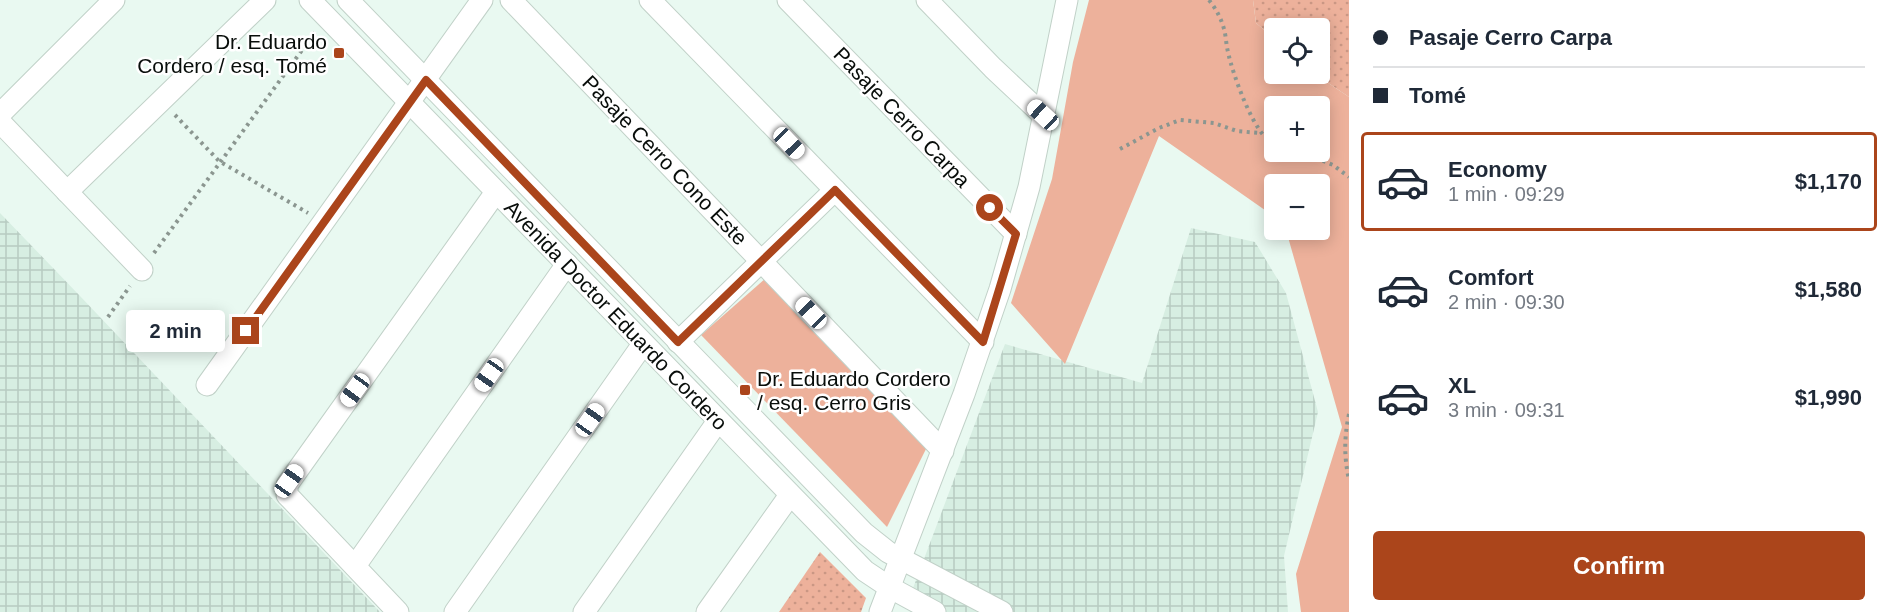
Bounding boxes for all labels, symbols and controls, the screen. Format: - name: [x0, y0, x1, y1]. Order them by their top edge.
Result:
- map controls: [1264, 18, 1330, 240]
- button: locate: [1264, 18, 1330, 84]
- text: Pasaje Cerro Carpa: [1409, 25, 1612, 50]
- place label: Dr. Eduardo Cordero / esq. Tomé: [137, 30, 327, 77]
- street label: Pasaje Cerro Carpa: [829, 42, 975, 192]
- marker: Dr. Eduardo Cordero / esq. Tomé: [332, 46, 346, 60]
- street label: Pasaje Cerro Cono Este: [578, 71, 752, 249]
- text: Tomé: [1409, 83, 1466, 108]
- car: [1024, 96, 1062, 134]
- button: +: [1264, 96, 1330, 162]
- car: [770, 124, 808, 162]
- icon: car: [1376, 155, 1430, 209]
- text: Economy: [1448, 157, 1547, 182]
- text: $1,170: [1795, 169, 1862, 194]
- button: −: [1264, 174, 1330, 240]
- text: 1 min · 09:29: [1448, 183, 1565, 205]
- route start: [976, 194, 1003, 221]
- street label: Avenida Doctor Eduardo Cordero: [500, 195, 732, 435]
- icon: car: [1376, 263, 1430, 317]
- text: Comfort: [1448, 265, 1534, 290]
- text: $1,580: [1795, 277, 1862, 302]
- text: 2 min · 09:30: [1448, 291, 1565, 313]
- car: [792, 294, 830, 332]
- callout: 2 min: [126, 310, 225, 352]
- route end: [232, 317, 259, 344]
- text: 2 min: [149, 320, 202, 342]
- car: [471, 355, 507, 395]
- place label: Dr. Eduardo Cordero / esq. Cerro Gris: [757, 367, 951, 414]
- car: [337, 370, 373, 410]
- icon: car: [1376, 371, 1430, 425]
- text: XL: [1448, 373, 1476, 398]
- marker: Dr. Eduardo Cordero / esq. Cerro Gris: [738, 383, 752, 397]
- text: $1,990: [1795, 385, 1862, 410]
- text: 3 min · 09:31: [1448, 399, 1565, 421]
- car: [572, 400, 608, 440]
- car: [271, 461, 307, 501]
- button: Confirm: [1373, 531, 1865, 600]

